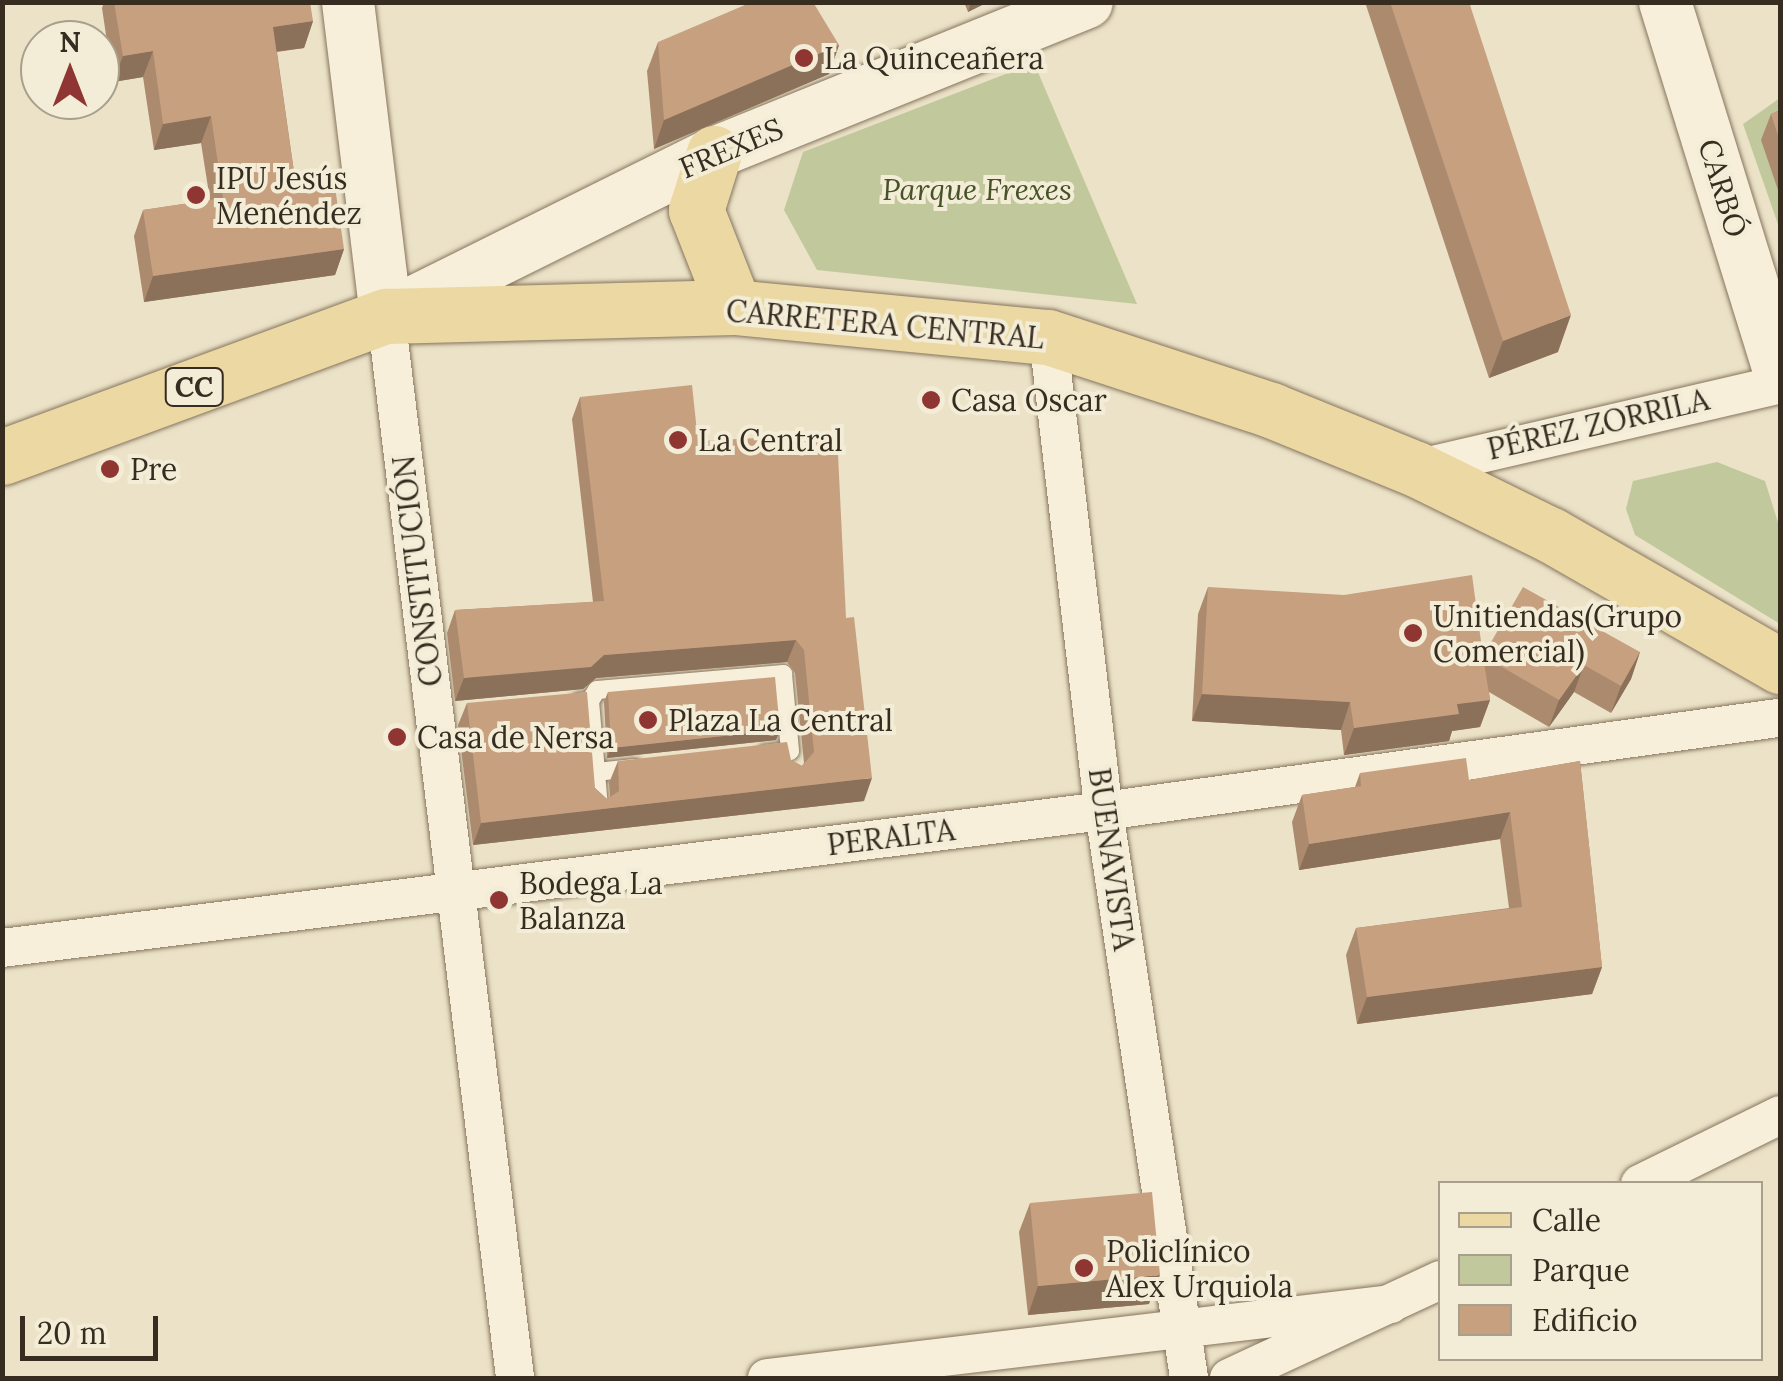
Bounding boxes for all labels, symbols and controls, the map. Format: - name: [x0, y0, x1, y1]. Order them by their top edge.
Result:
- north arrow: [20, 20, 120, 120]
- text: N: [59, 24, 81, 60]
- place label: La Quinceañera: [824, 40, 1044, 76]
- marker: La Quinceañera: [793, 47, 815, 69]
- street label: FREXES: [674, 110, 788, 186]
- street label: CARBÓ: [1691, 135, 1755, 241]
- place label: IPU Jesús Menéndez: [216, 160, 362, 230]
- park label: Parque Frexes: [882, 171, 1072, 207]
- marker: IPU Jesús Menéndez: [185, 184, 207, 206]
- street label: CARRETERA CENTRAL: [725, 292, 1045, 356]
- road number: CC: [164, 364, 224, 410]
- street label: PÉREZ ZORRILA: [1484, 381, 1712, 467]
- place label: Casa Oscar: [951, 382, 1107, 418]
- marker: Casa Oscar: [920, 389, 942, 411]
- place label: La Central: [698, 422, 843, 458]
- marker: La Central: [667, 429, 689, 451]
- place label: Pre: [130, 451, 177, 487]
- street label: CONSTITUCIÓN: [385, 453, 449, 689]
- marker: Pre: [99, 458, 121, 480]
- place label: Unitiendas(Grupo Comercial): [1433, 598, 1682, 668]
- marker: Unitiendas(Grupo Comercial): [1402, 622, 1424, 644]
- place label: Plaza La Central: [668, 702, 893, 738]
- marker: Plaza La Central: [637, 709, 659, 731]
- place label: Casa de Nersa: [417, 719, 614, 755]
- marker: Casa de Nersa: [386, 726, 408, 748]
- street label: BUENAVISTA: [1081, 765, 1143, 953]
- street label: PERALTA: [825, 811, 957, 863]
- place label: Bodega La Balanza: [519, 865, 663, 936]
- marker: Bodega La Balanza: [488, 889, 510, 911]
- legend: [1438, 1181, 1763, 1361]
- text: Calle: [1532, 1201, 1601, 1239]
- place label: Policlínico Alex Urquiola: [1106, 1233, 1293, 1304]
- text: Parque: [1532, 1251, 1630, 1289]
- marker: Policlínico Alex Urquiola: [1071, 1255, 1097, 1281]
- scale bar: [25, 1296, 162, 1358]
- text: Edificio: [1532, 1301, 1638, 1339]
- text: 20 m: [37, 1314, 106, 1352]

